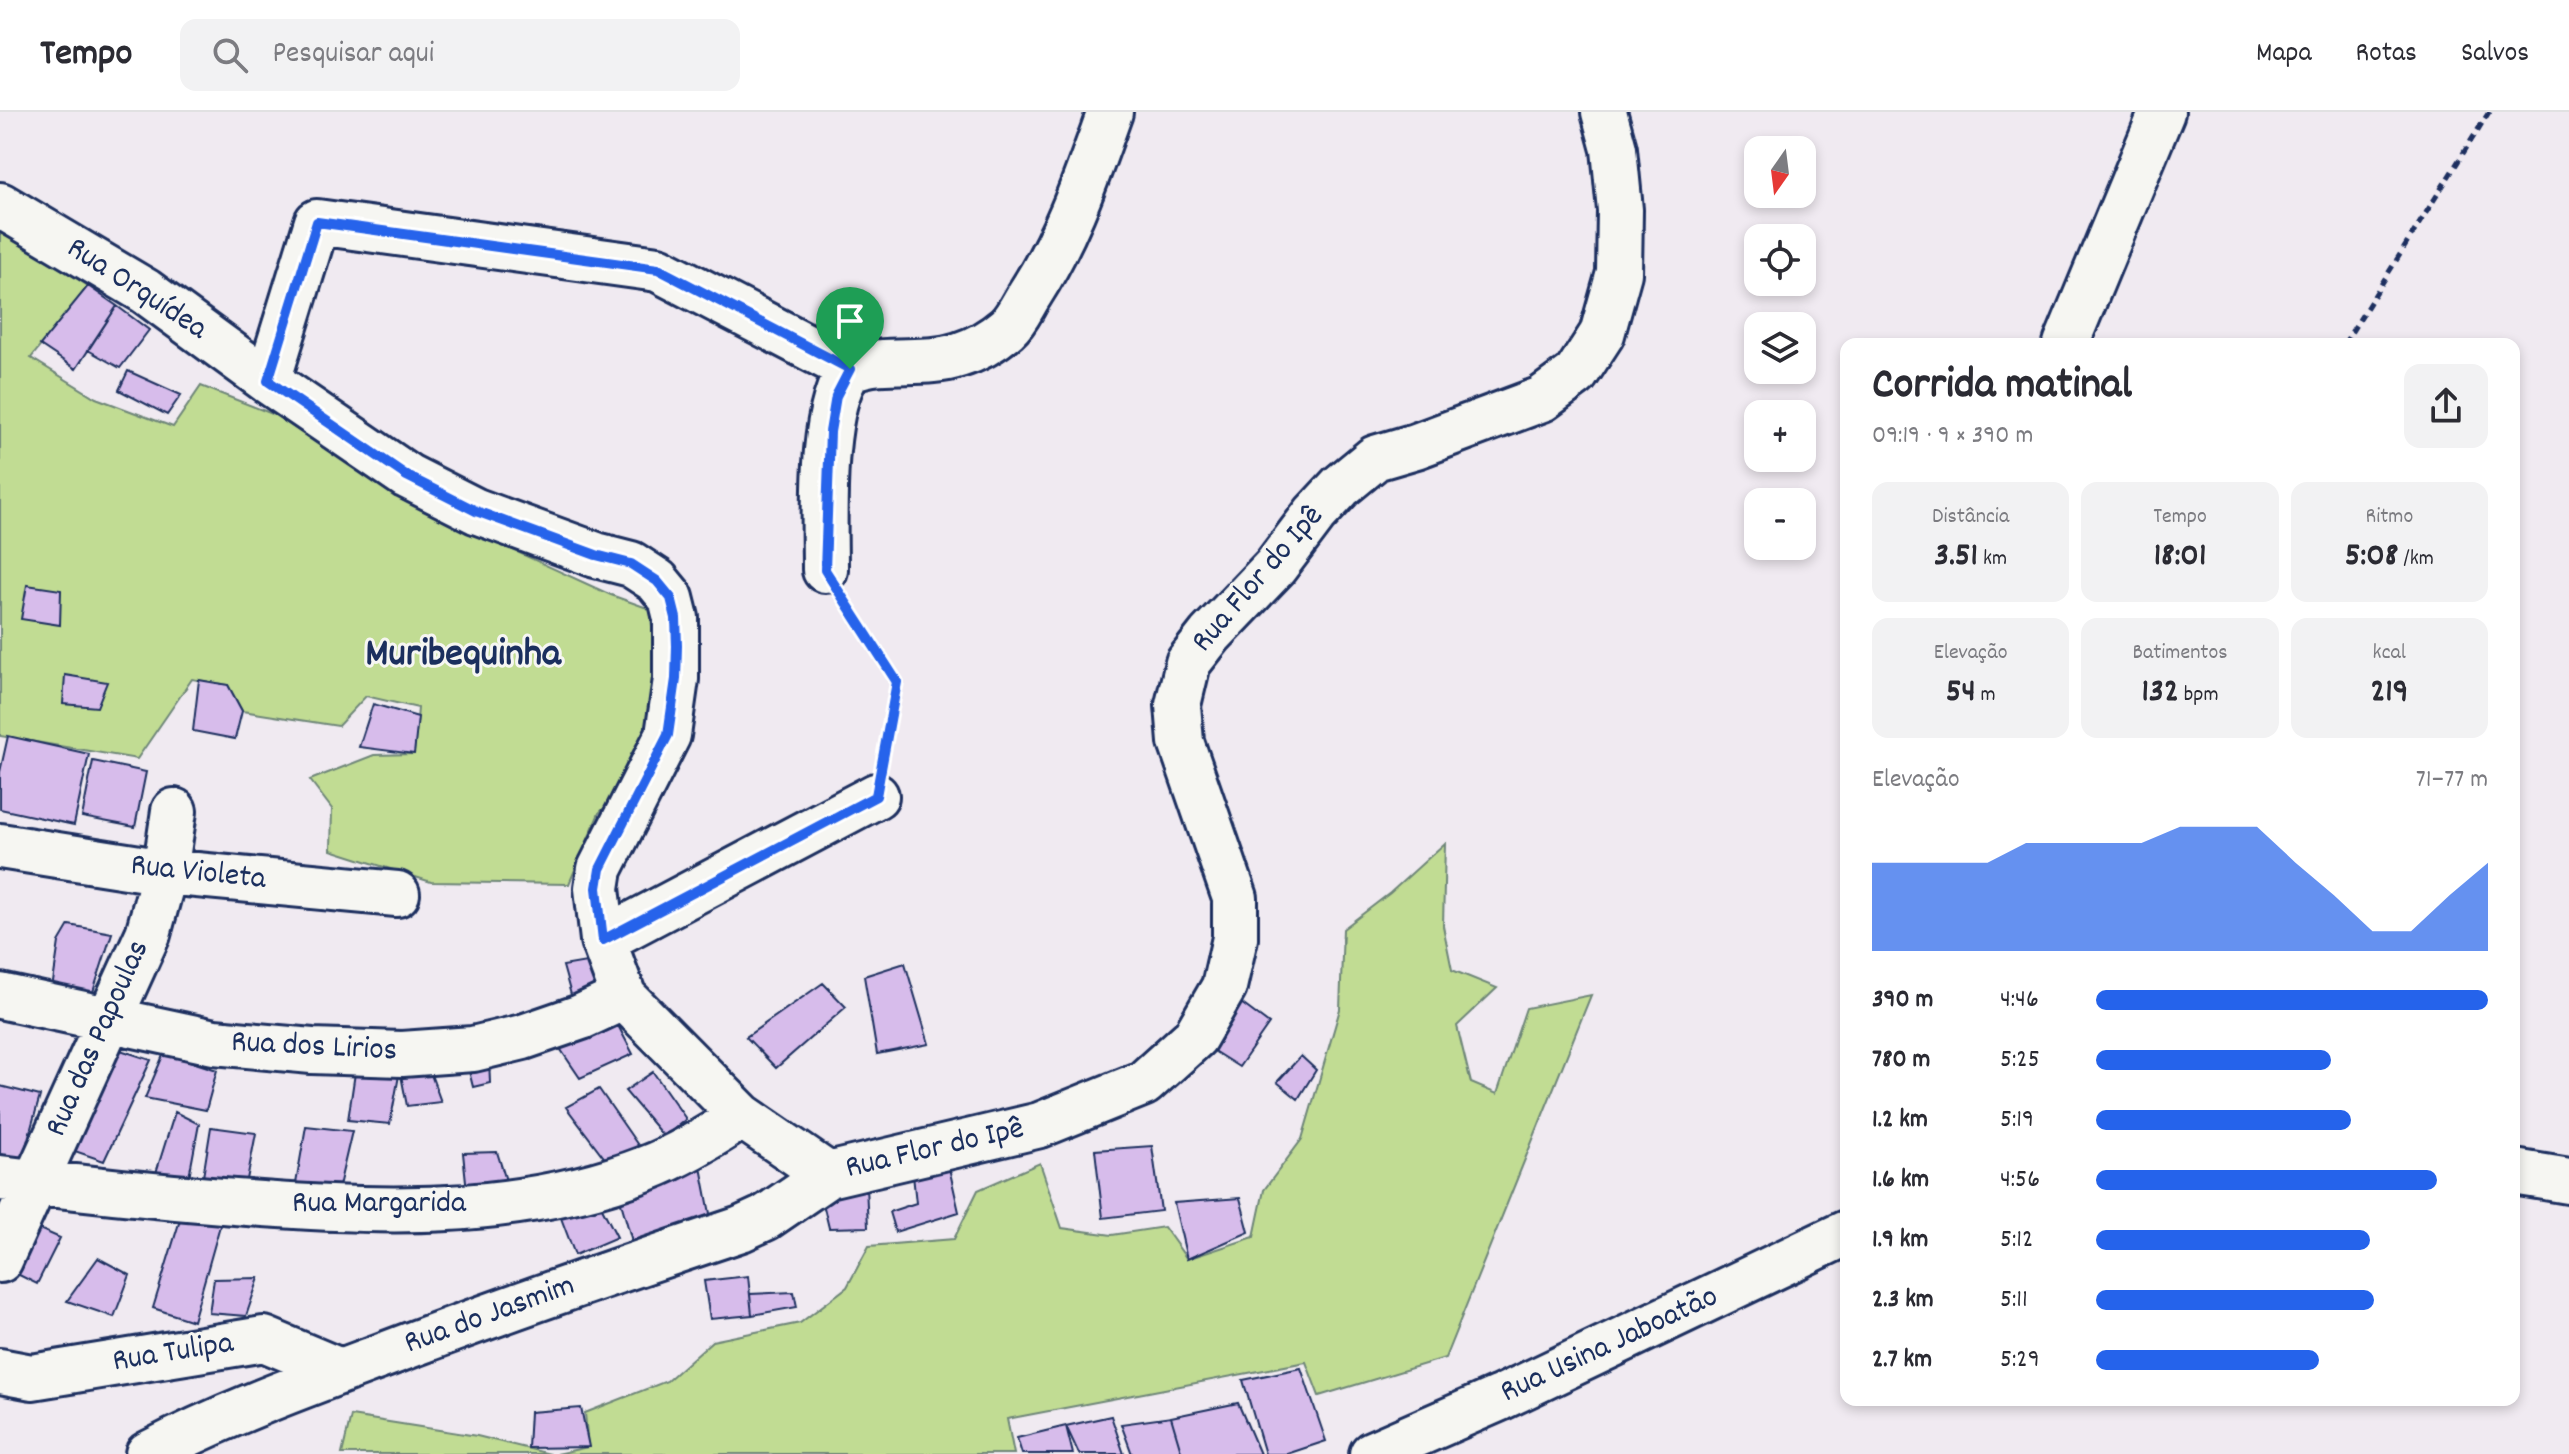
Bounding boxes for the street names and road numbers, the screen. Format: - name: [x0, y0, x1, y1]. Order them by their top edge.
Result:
- street label: Rua Orquídea: [56, 227, 216, 353]
- street label: Rua Flor do Ipê: [1182, 496, 1336, 664]
- street label: Rua Violeta: [128, 844, 269, 904]
- street label: Rua das Papoulas: [35, 933, 163, 1145]
- street label: Rua dos Lirios: [230, 1021, 398, 1075]
- street label: Rua Flor do Ipê: [841, 1107, 1029, 1193]
- street label: Rua Margarida: [292, 1182, 467, 1228]
- street label: Rua do Jasmim: [398, 1264, 582, 1368]
- street label: Rua Usina Jaboatão: [1494, 1275, 1726, 1417]
- street label: Rua Tulipa: [109, 1322, 238, 1386]

